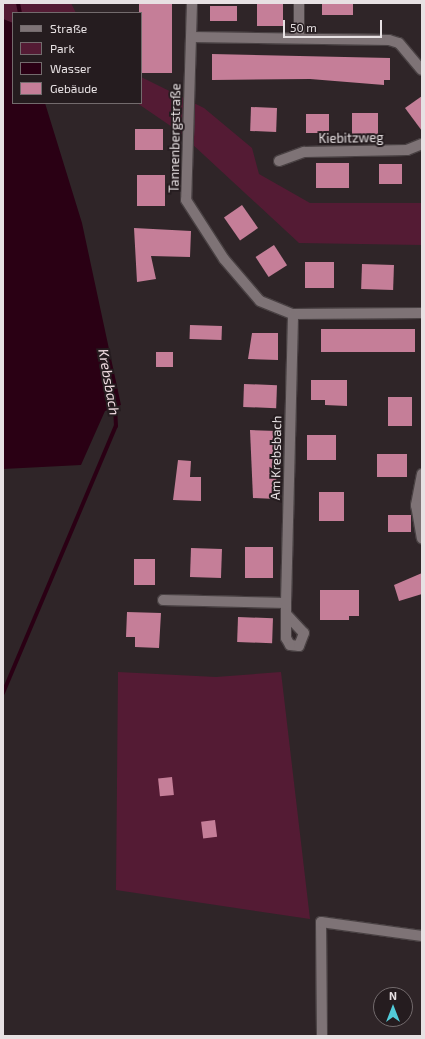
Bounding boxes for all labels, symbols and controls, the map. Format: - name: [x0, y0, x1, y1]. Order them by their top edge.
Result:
- legend: [12, 12, 142, 104]
- scale bar: [285, 12, 384, 38]
- text: 50 m: [290, 20, 317, 34]
- text: Straße: [50, 21, 87, 35]
- text: Park: [50, 41, 75, 55]
- text: Wasser: [50, 61, 91, 75]
- text: Gebäude: [50, 81, 98, 95]
- street label: Tannenbergstraße: [166, 83, 184, 193]
- street label: Kiebitzweg: [318, 130, 384, 146]
- water label: Krebsbach: [95, 347, 123, 417]
- street label: Am Krebsbach: [267, 416, 285, 500]
- north arrow: [373, 987, 413, 1027]
- text: N: [389, 989, 397, 1002]

